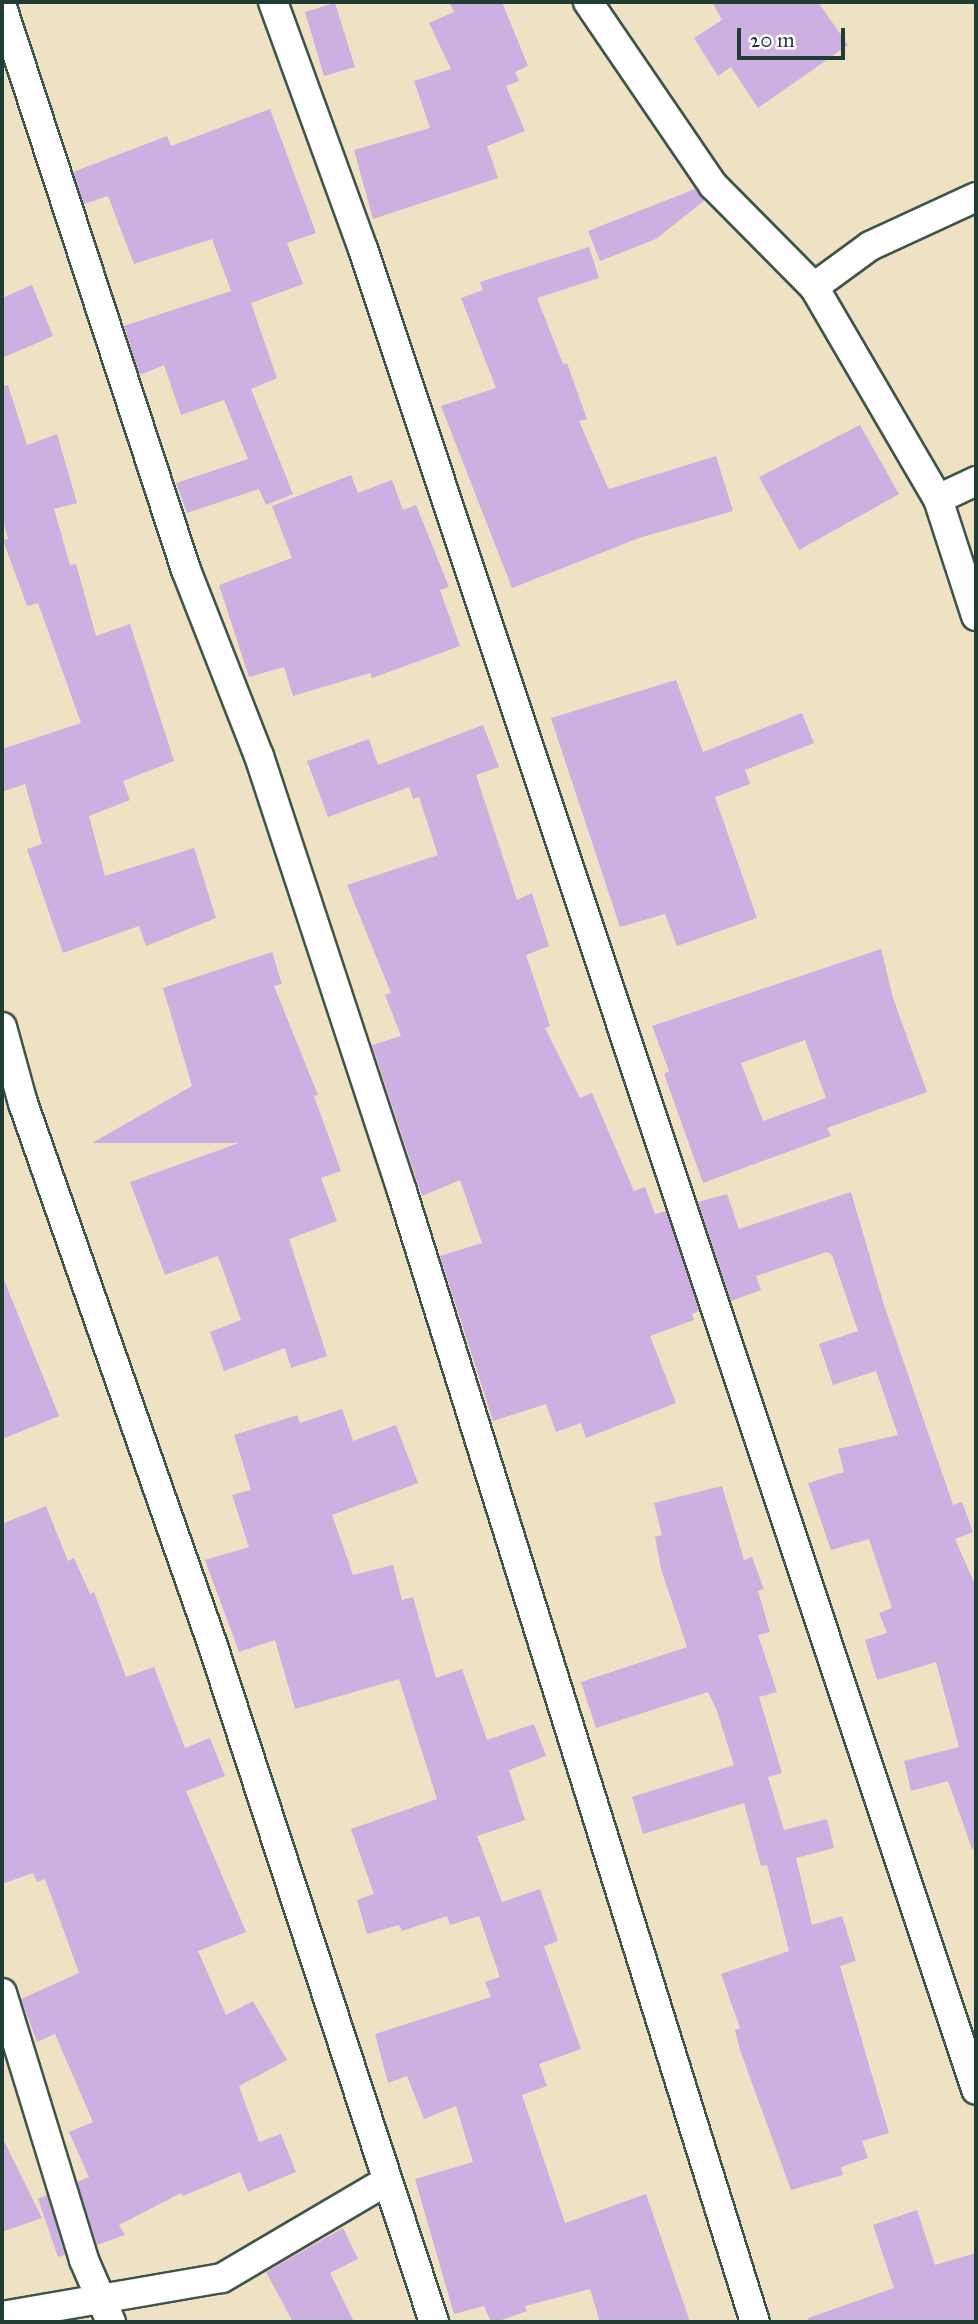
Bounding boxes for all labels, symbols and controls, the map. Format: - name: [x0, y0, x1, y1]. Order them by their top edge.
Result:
- scale bar: [740, 14, 848, 58]
- text: 20 m: [750, 27, 795, 53]

